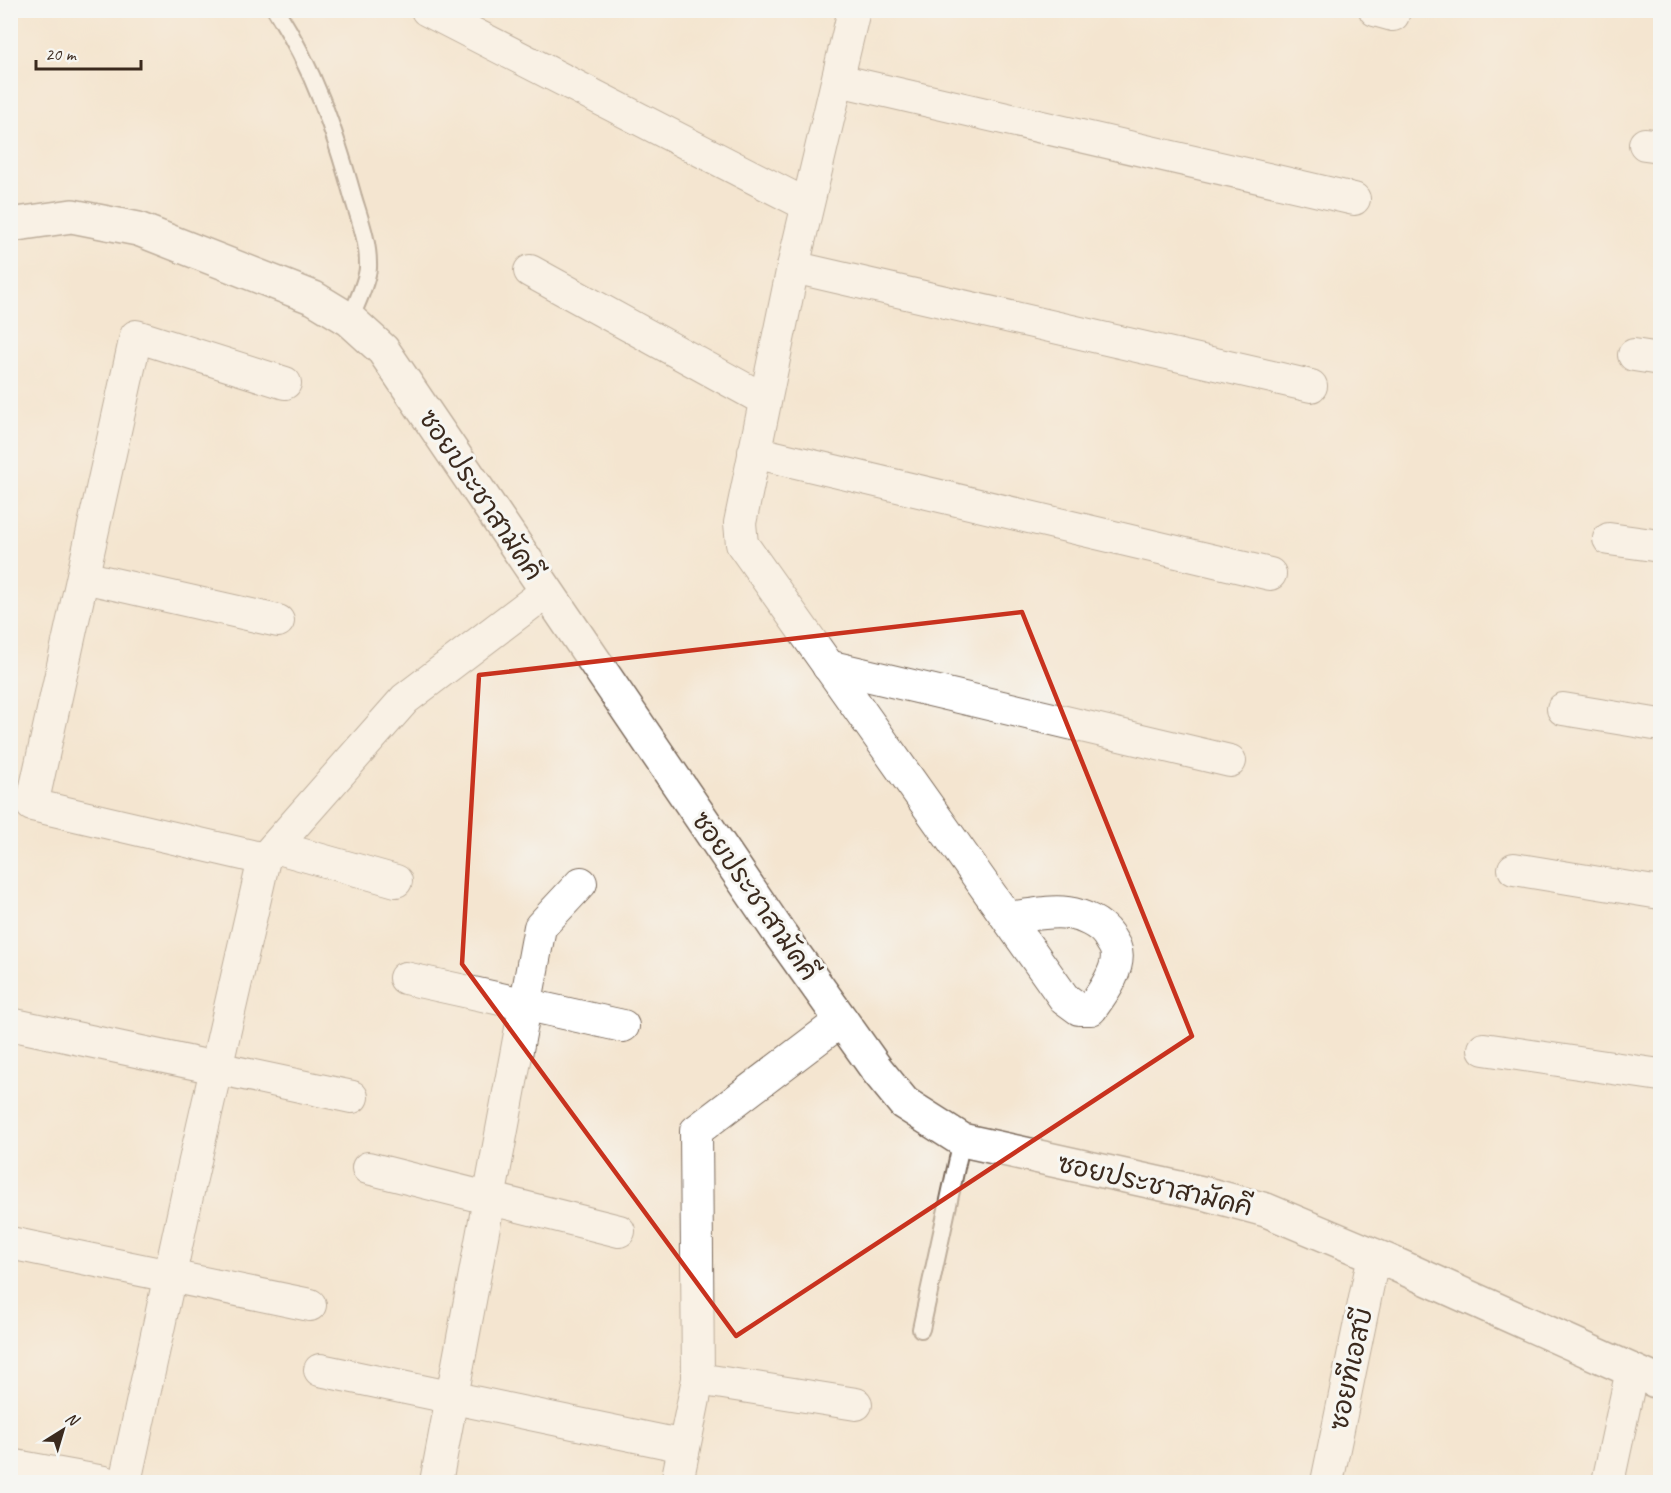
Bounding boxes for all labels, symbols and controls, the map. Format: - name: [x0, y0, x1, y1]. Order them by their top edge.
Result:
- scale bar: [36, 33, 141, 71]
- text: 20 m: [45, 43, 78, 65]
- street label: ซอยประชาสามัคคี: [412, 403, 550, 587]
- street label: ซอยประชาสามัคคี: [684, 805, 826, 987]
- street label: ซอยประชาสามัคคี: [1054, 1147, 1256, 1223]
- street label: ซอยทีเอสบี: [1322, 1305, 1380, 1433]
- north arrow: [33, 1400, 93, 1460]
- text: N: [61, 1408, 84, 1432]

